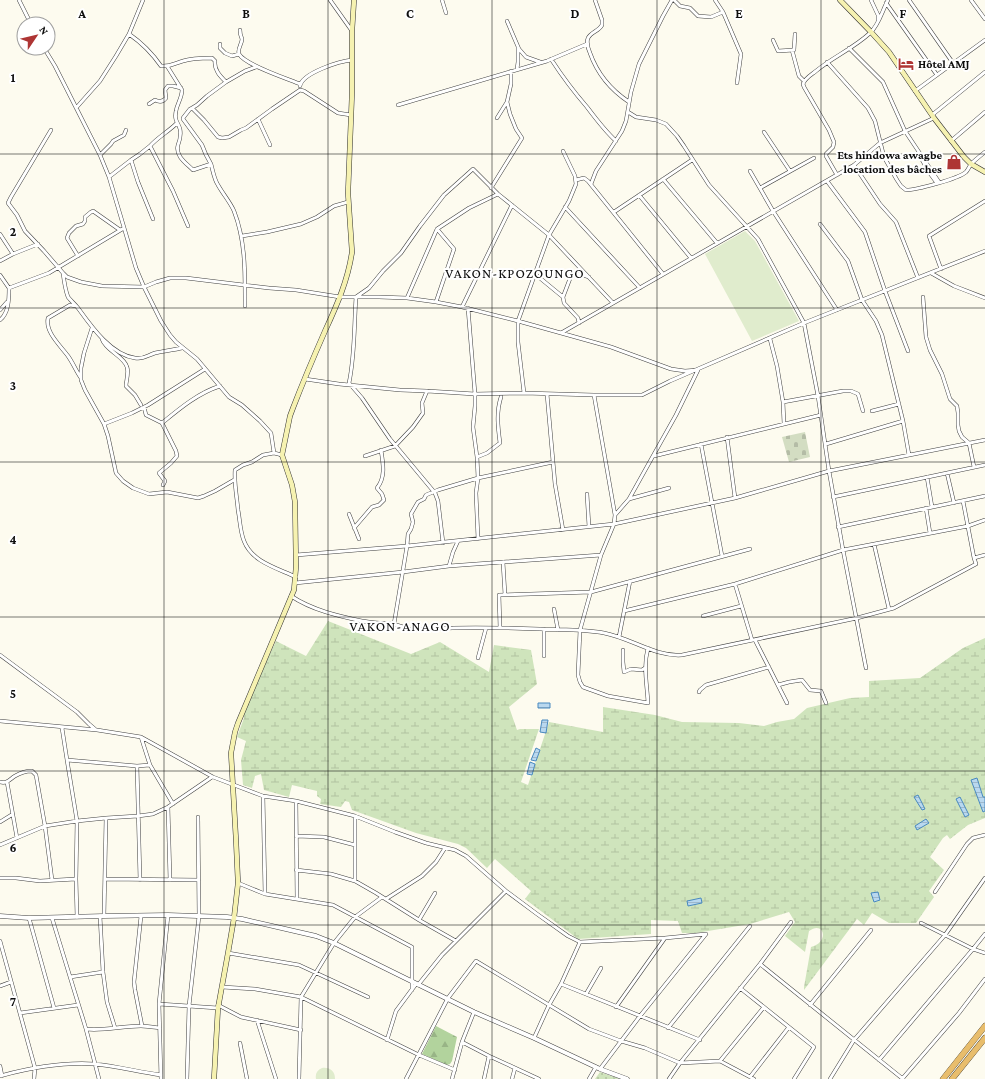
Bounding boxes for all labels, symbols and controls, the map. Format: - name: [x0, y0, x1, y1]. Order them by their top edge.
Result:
- text: A: [77, 6, 86, 21]
- text: B: [242, 6, 250, 21]
- text: C: [406, 6, 414, 21]
- text: D: [571, 6, 580, 21]
- text: E: [735, 6, 743, 21]
- text: F: [900, 6, 907, 21]
- north arrow: [16, 16, 56, 56]
- text: N: [37, 24, 52, 37]
- hotel icon: Hôtel AMJ: [897, 55, 915, 73]
- place label: Hôtel AMJ: [918, 57, 970, 71]
- text: 1: [11, 70, 16, 85]
- place label: Ets hindowa awagbe location des bâches: [837, 148, 942, 176]
- shop icon: Ets hindowa awagbe location des bâches: [945, 153, 963, 171]
- text: 2: [10, 224, 17, 239]
- district label: VAKON-KPOZOUNGO: [445, 265, 585, 281]
- text: 3: [10, 378, 16, 393]
- text: 4: [9, 532, 17, 547]
- district label: VAKON-ANAGO: [349, 618, 451, 634]
- text: 5: [10, 686, 16, 701]
- text: 6: [9, 840, 17, 855]
- text: 7: [10, 994, 16, 1009]

